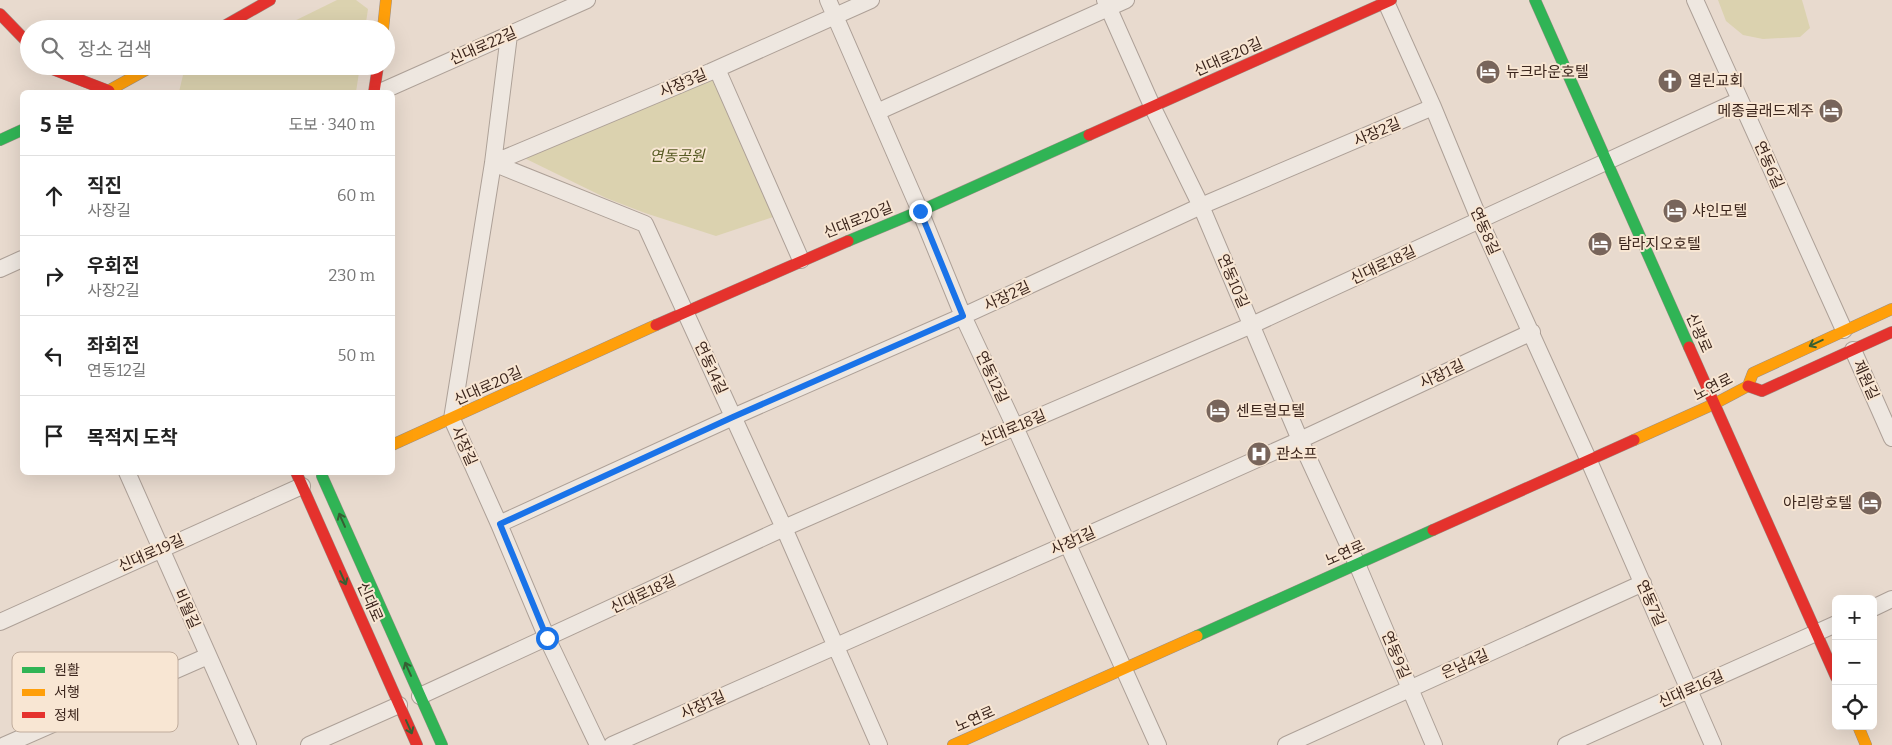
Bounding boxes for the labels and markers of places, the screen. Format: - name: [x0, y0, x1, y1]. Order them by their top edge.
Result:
- hotel icon: 뉴크라운호텔: [1475, 59, 1501, 85]
- place label: 뉴크라운호텔: [1506, 63, 1589, 81]
- church icon: 열린교회: [1657, 68, 1683, 94]
- place label: 열린교회: [1688, 72, 1743, 90]
- hotel icon: 메종글래드제주: [1818, 98, 1844, 124]
- place label: 메종글래드제주: [1717, 102, 1814, 120]
- hotel icon: 샤인모텔: [1662, 198, 1688, 224]
- place label: 샤인모텔: [1692, 202, 1747, 220]
- hotel icon: 탐라지오호텔: [1587, 231, 1613, 257]
- place label: 탐라지오호텔: [1618, 235, 1701, 253]
- hotel icon: 센트럴모텔: [1205, 398, 1231, 424]
- place label: 센트럴모텔: [1236, 402, 1305, 420]
- hospital icon: 관소프: [1246, 441, 1272, 467]
- place label: 관소프: [1276, 445, 1318, 463]
- hotel icon: 아리랑호텔: [1857, 490, 1883, 516]
- place label: 아리랑호텔: [1783, 494, 1852, 512]

